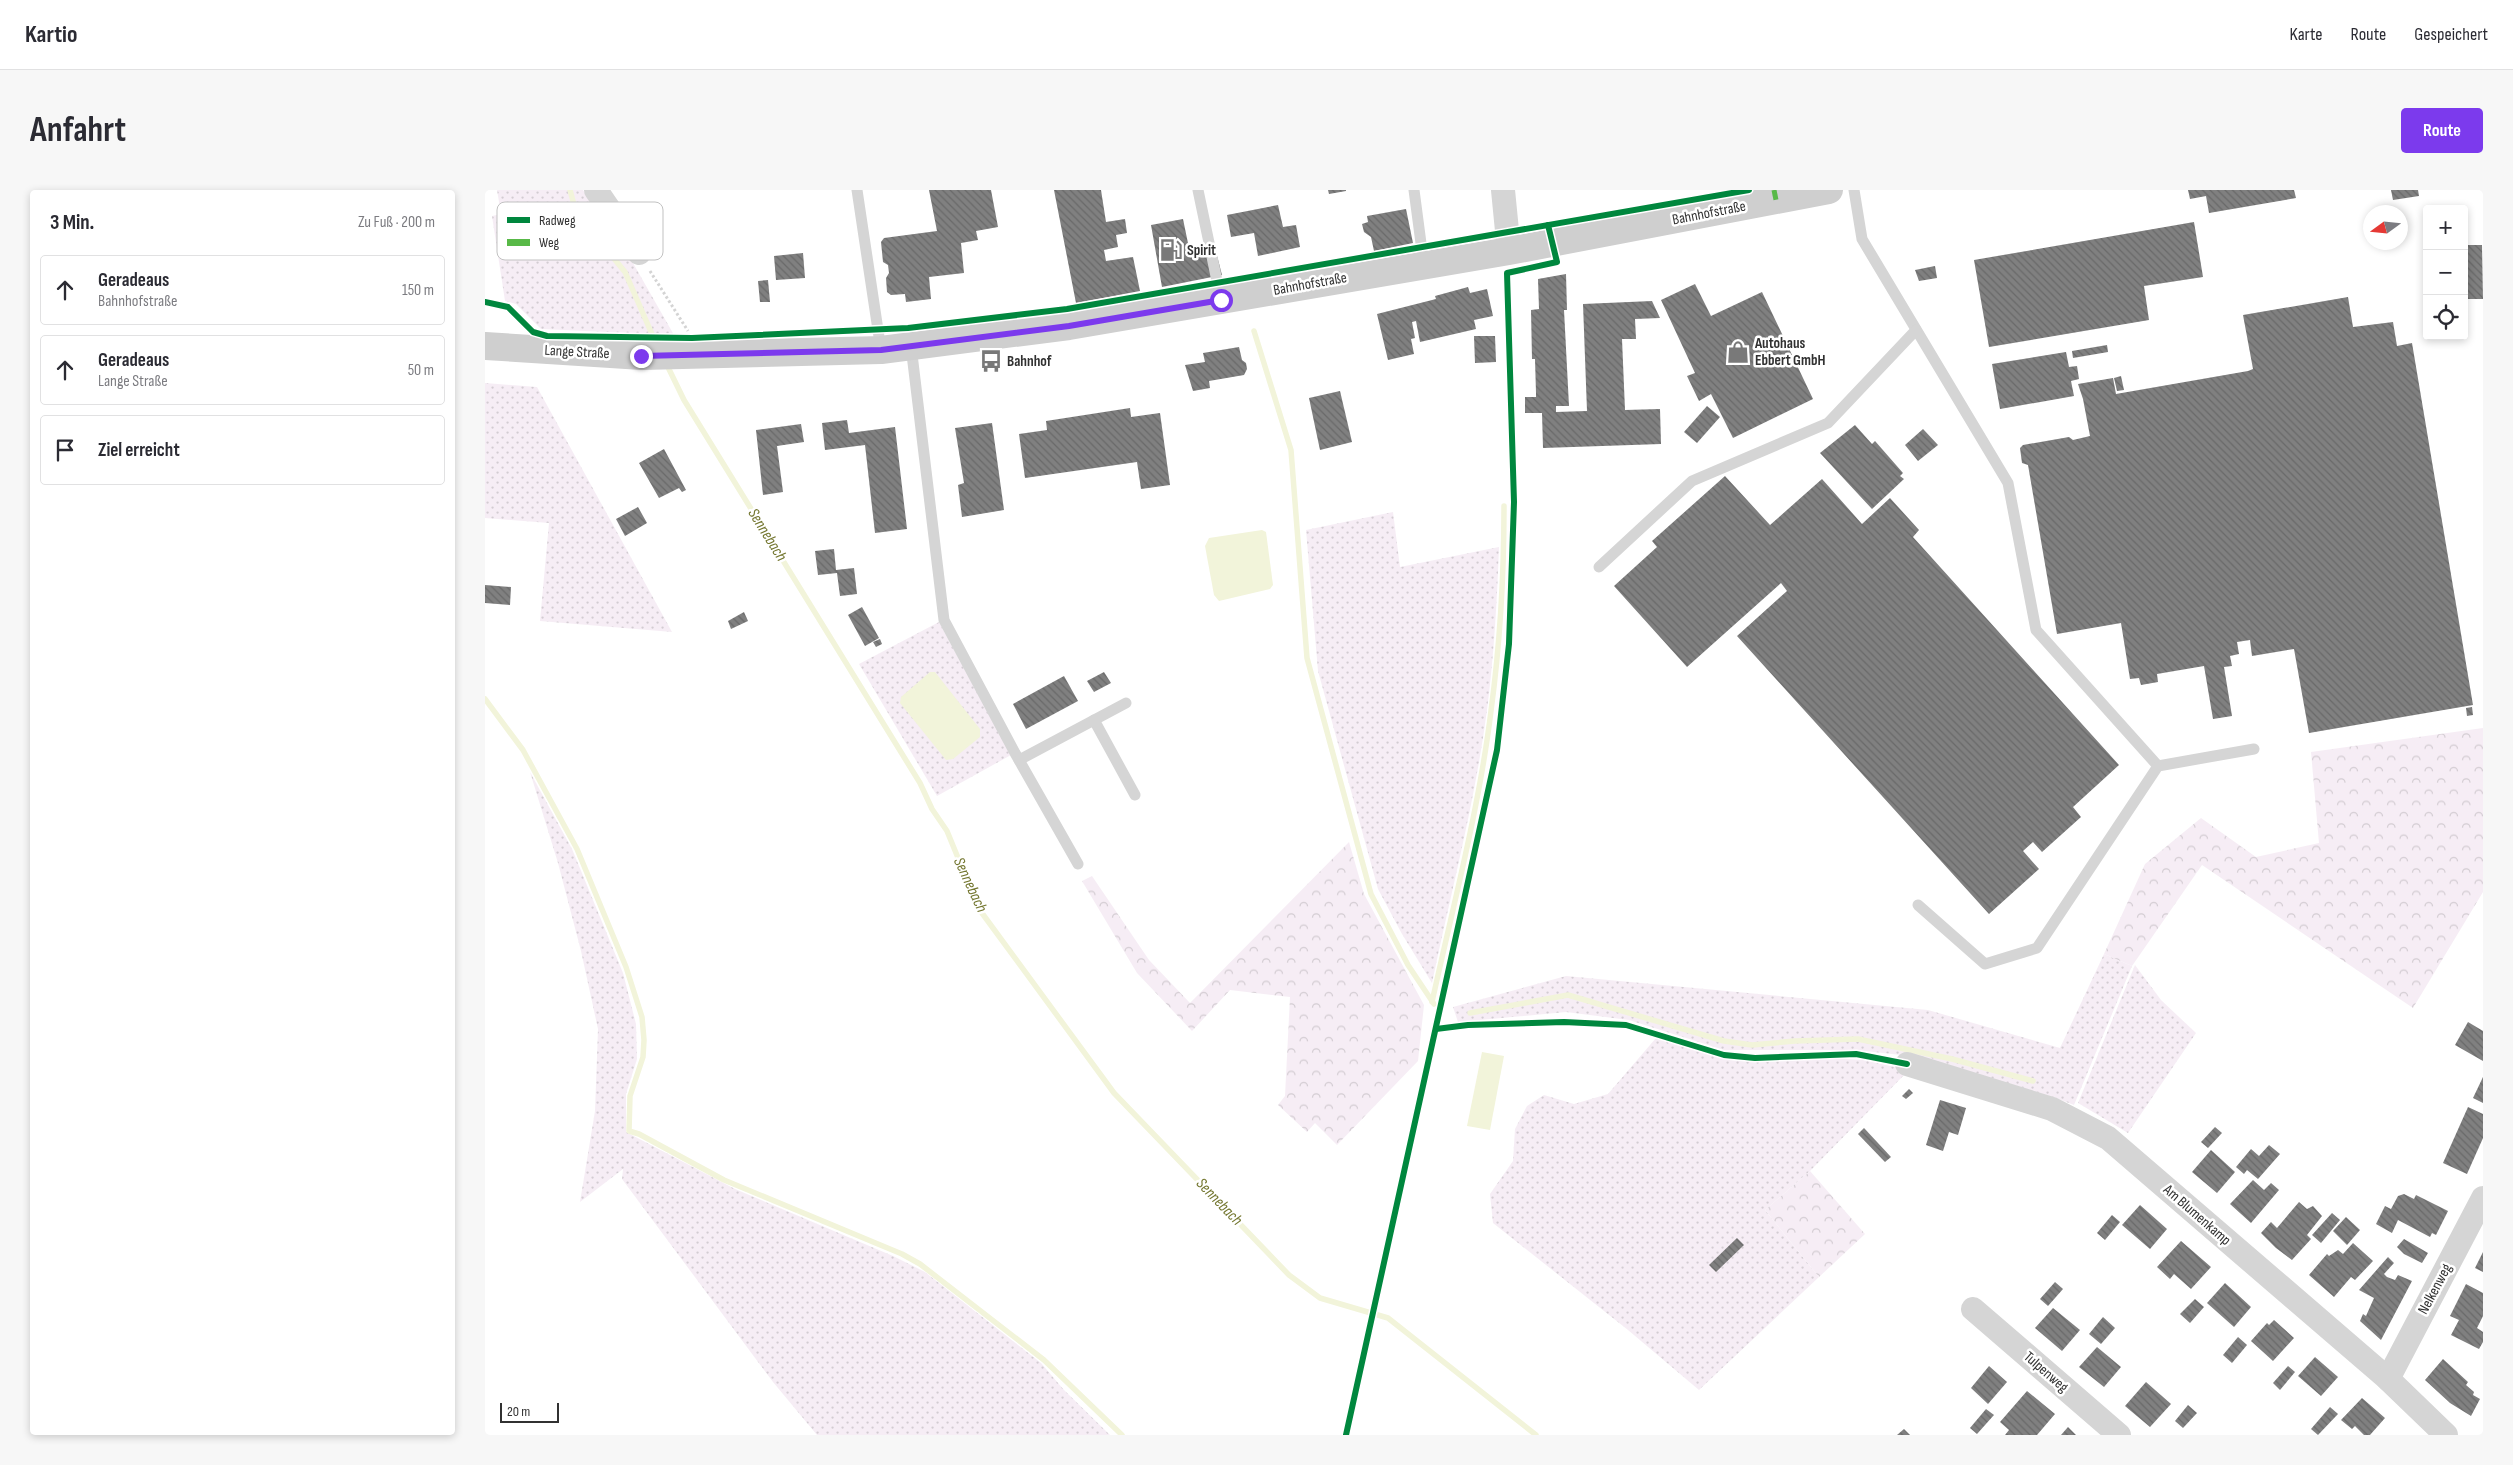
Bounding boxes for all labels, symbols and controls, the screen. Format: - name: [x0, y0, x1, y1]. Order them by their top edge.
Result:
- text: Kartio: [25, 20, 77, 49]
- text: Karte: [2290, 24, 2323, 45]
- text: Route: [2351, 24, 2386, 45]
- text: Gespeichert: [2414, 24, 2488, 45]
- button: Route: [2401, 108, 2483, 153]
- text: Anfahrt: [30, 109, 126, 152]
- street label: Bahnhofstraße: [1671, 197, 1747, 229]
- legend: [497, 202, 663, 260]
- north arrow: [2363, 205, 2408, 250]
- map controls: [2423, 205, 2468, 340]
- button: +: [2423, 205, 2468, 250]
- text: 3 Min.: [50, 210, 94, 235]
- text: Radweg: [539, 212, 576, 229]
- text: Zu Fuß · 200 m: [358, 213, 435, 232]
- text: Weg: [539, 234, 560, 251]
- fuel station icon: Spirit: [1158, 237, 1184, 263]
- place label: Spirit: [1187, 241, 1216, 260]
- button: −: [2423, 250, 2468, 295]
- street label: Bahnhofstraße: [1272, 268, 1348, 300]
- text: Geradeaus: [98, 269, 169, 292]
- icon: ahead: [51, 276, 79, 304]
- text: 150 m: [402, 281, 434, 300]
- route start: [1210, 289, 1233, 312]
- text: Bahnhofstraße: [98, 292, 177, 311]
- button: locate: [2423, 295, 2468, 340]
- place label: Autohaus Ebbert GmbH: [1754, 334, 1825, 370]
- shop icon: Autohaus Ebbert GmbH: [1725, 339, 1751, 365]
- street label: Lange Straße: [544, 341, 610, 363]
- route end: [630, 345, 653, 368]
- bus stop icon: Bahnhof: [978, 348, 1004, 374]
- text: Geradeaus: [98, 349, 169, 372]
- place label: Bahnhof: [1007, 352, 1052, 371]
- icon: ahead: [51, 356, 79, 384]
- text: 50 m: [408, 361, 434, 380]
- text: Lange Straße: [98, 372, 168, 391]
- icon: arrive: [51, 436, 79, 464]
- text: Ziel erreicht: [98, 439, 180, 462]
- water label: Sennebach: [743, 505, 791, 565]
- water label: Sennebach: [949, 854, 991, 916]
- water label: Sennebach: [1192, 1174, 1246, 1230]
- street label: Am Blumenkamp: [2158, 1180, 2235, 1250]
- street label: Nelkenweg: [2414, 1260, 2456, 1318]
- street label: Tulpenweg: [2020, 1347, 2072, 1397]
- scale bar: [500, 1400, 559, 1423]
- text: 20 m: [507, 1403, 530, 1420]

